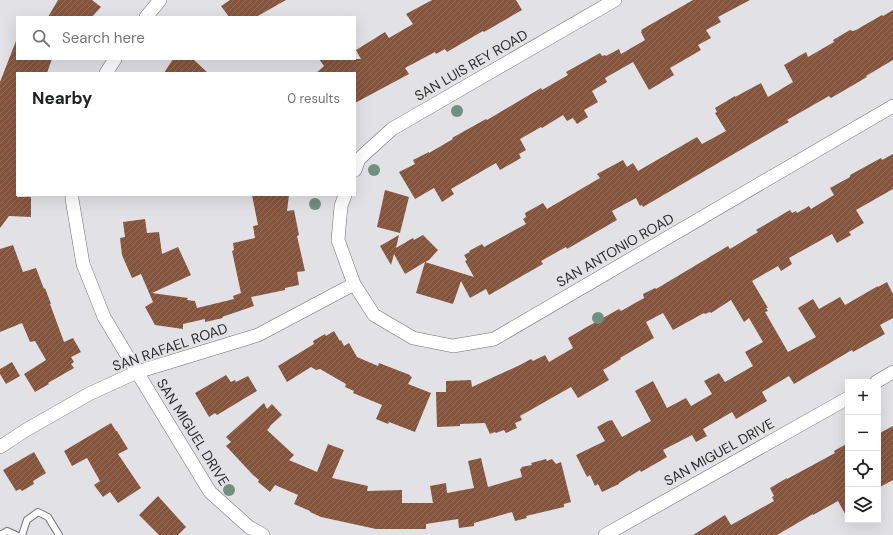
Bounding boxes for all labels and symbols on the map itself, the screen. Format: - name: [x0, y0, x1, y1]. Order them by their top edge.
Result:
- street label: SAN LUIS REY ROAD: [411, 25, 531, 105]
- street label: SAN ANTONIO ROAD: [553, 209, 677, 291]
- street label: SAN RAFAEL ROAD: [110, 319, 230, 375]
- street label: SAN MIGUEL DRIVE: [153, 375, 233, 489]
- street label: SAN MIGUEL DRIVE: [661, 414, 777, 490]

